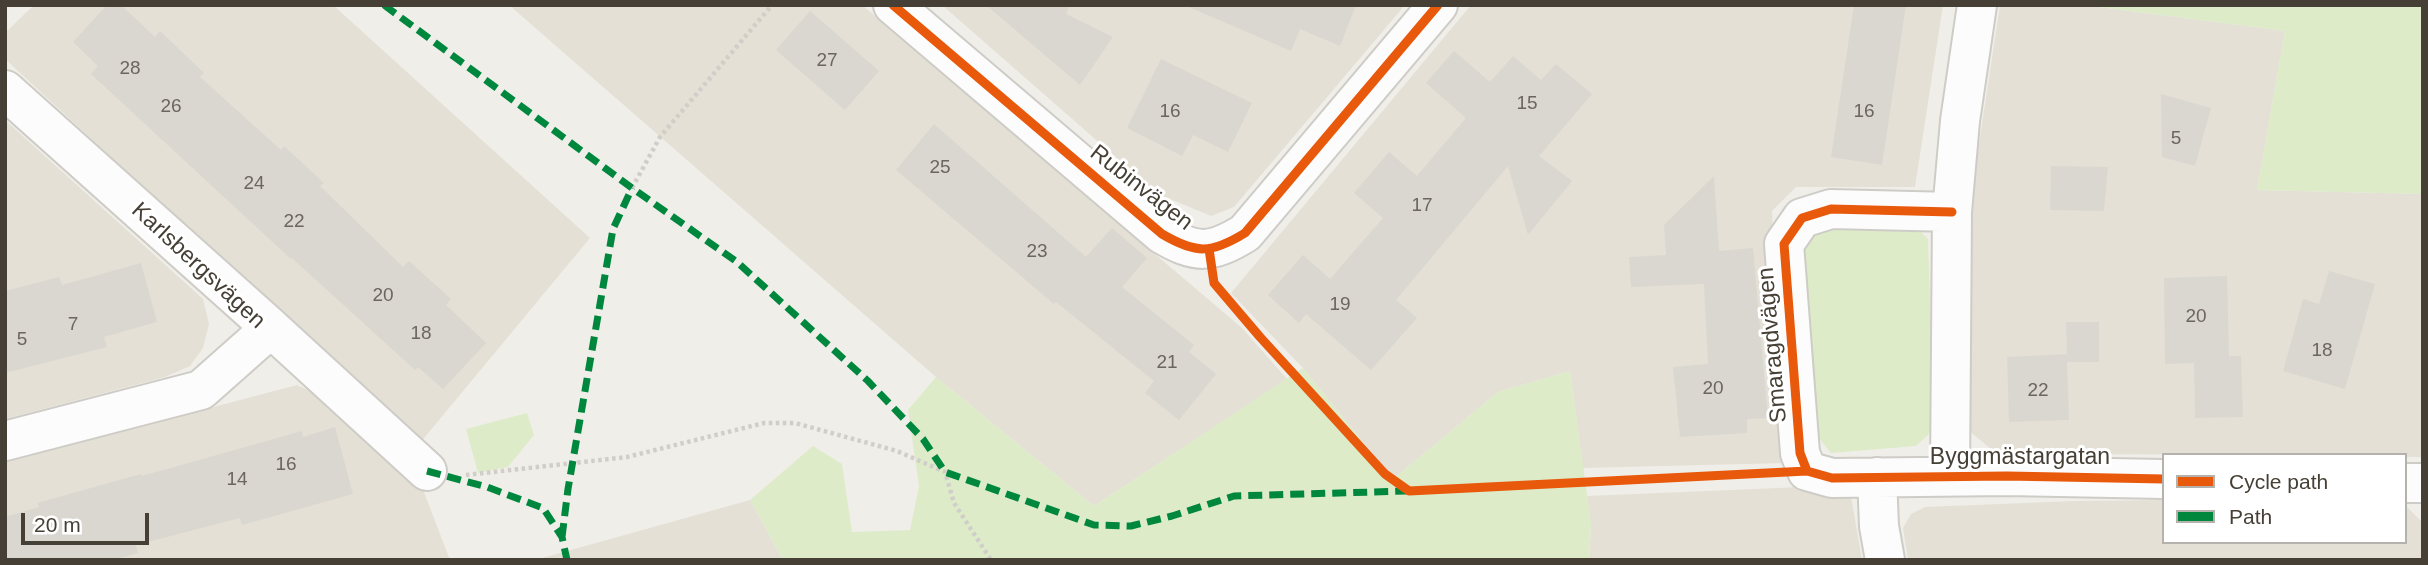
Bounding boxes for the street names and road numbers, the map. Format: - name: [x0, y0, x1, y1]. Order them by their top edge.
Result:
- street label: Rubinvägen: [1084, 139, 1198, 237]
- street label: Karlsbergsvägen: [125, 197, 271, 335]
- street label: Smaragdvägen: [1752, 266, 1794, 424]
- street label: Byggmästargatan: [1930, 444, 2110, 472]

